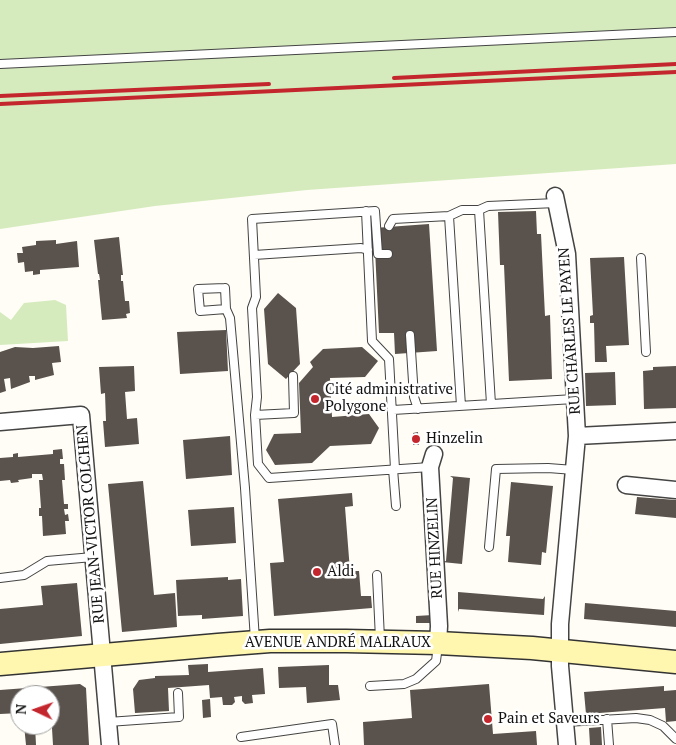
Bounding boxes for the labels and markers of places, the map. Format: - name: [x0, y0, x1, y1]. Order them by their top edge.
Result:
- place label: Cité administrative Polygone: [325, 381, 453, 416]
- marker: Cité administrative Polygone: [309, 393, 321, 405]
- place label: Hinzelin: [426, 430, 483, 448]
- marker: Hinzelin: [410, 433, 422, 445]
- place label: Aldi: [327, 563, 355, 581]
- marker: Aldi: [311, 566, 323, 578]
- place label: Pain et Saveurs: [498, 710, 600, 728]
- marker: Pain et Saveurs: [482, 713, 494, 725]

